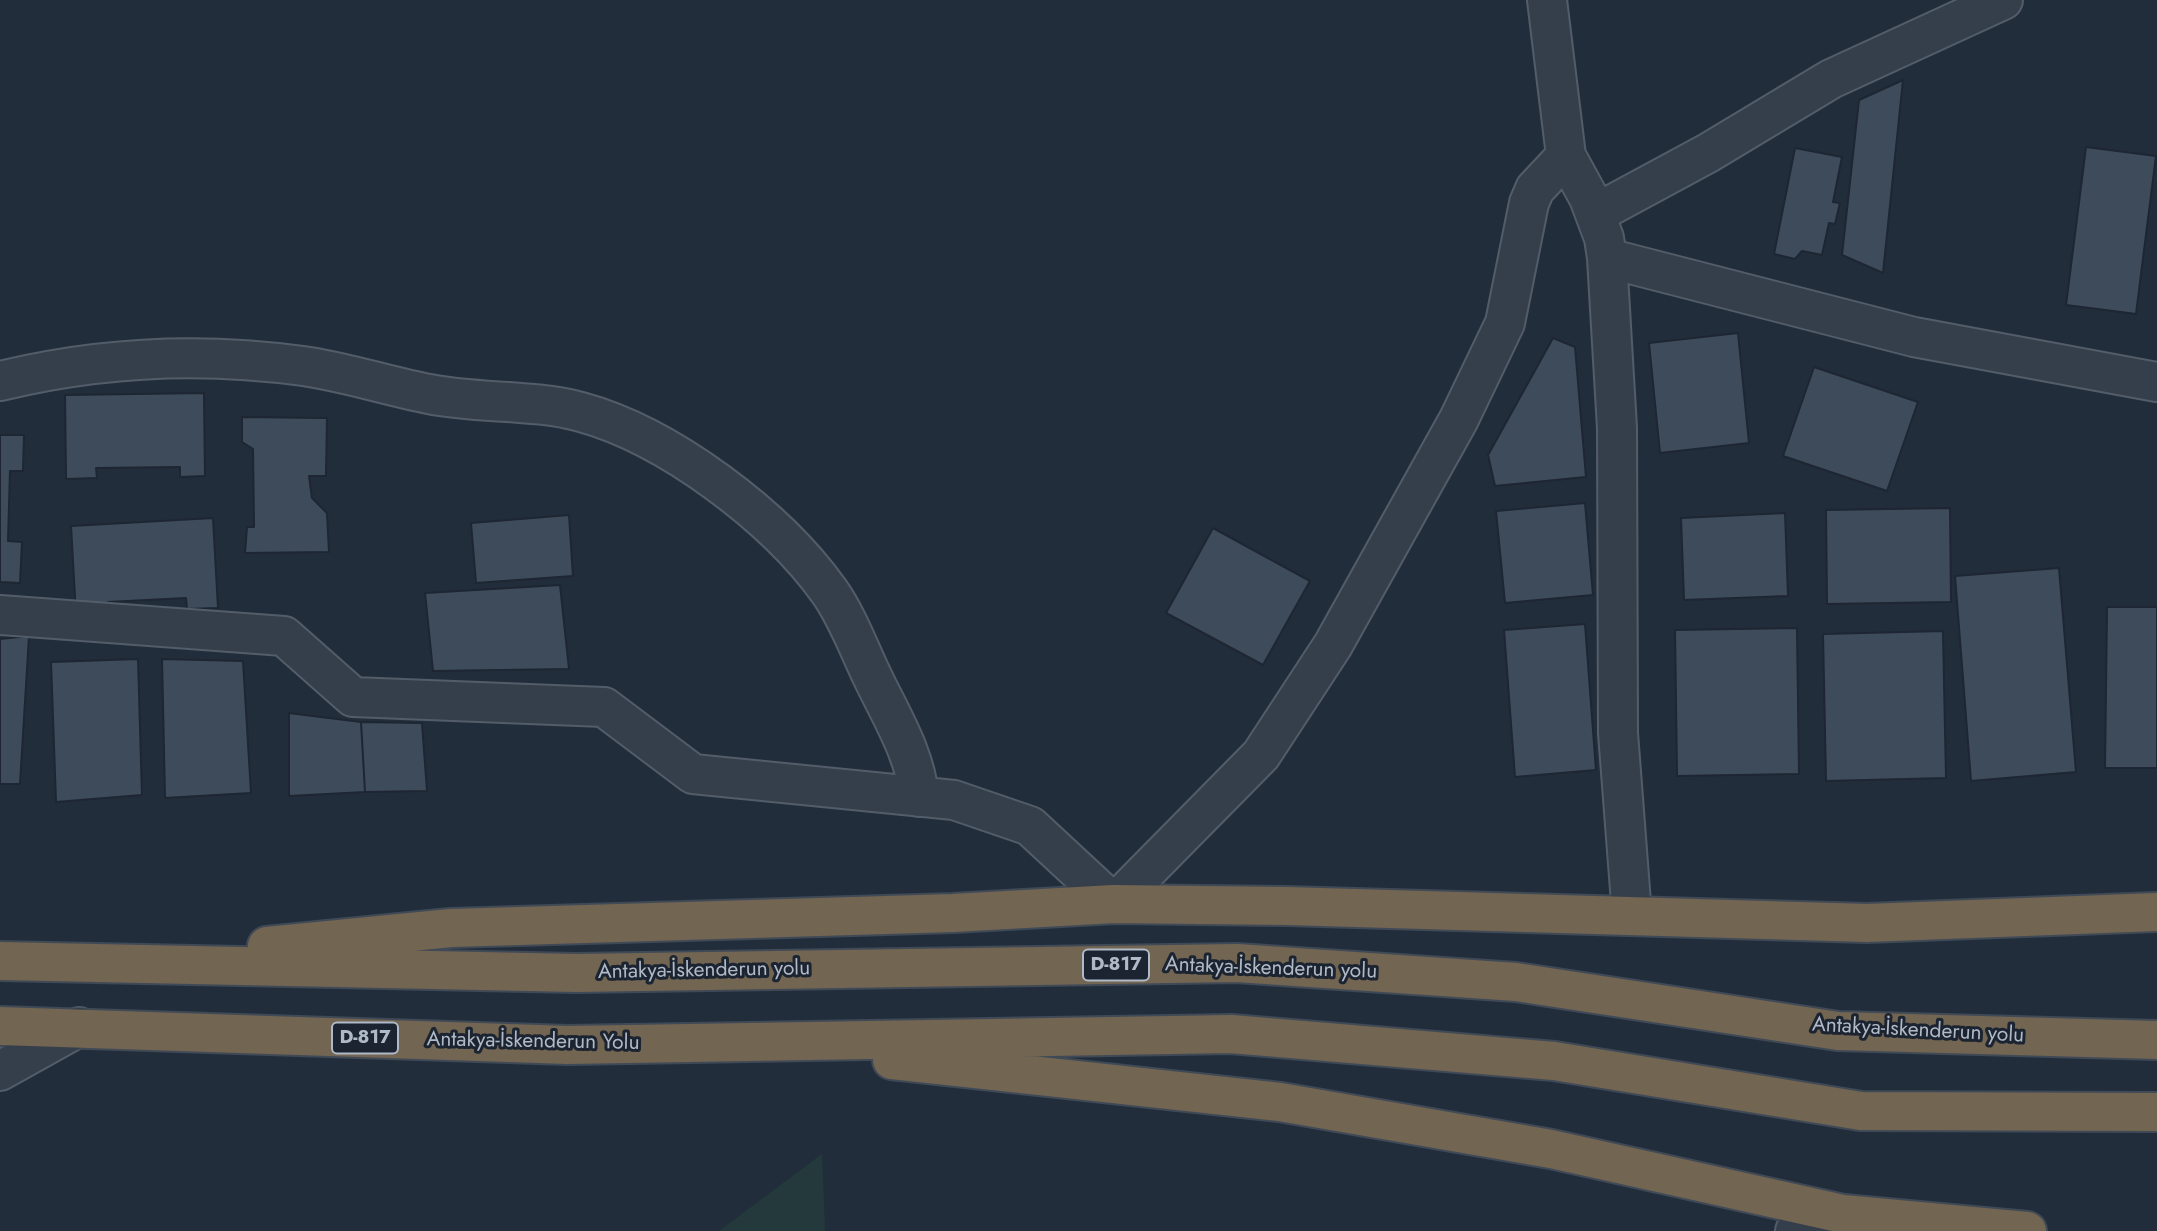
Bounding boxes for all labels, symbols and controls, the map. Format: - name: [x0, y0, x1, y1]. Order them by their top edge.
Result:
- road number: D-817: [1083, 950, 1149, 981]
- street label: Antakya-İskenderun yolu: [1164, 953, 1378, 985]
- street label: Antakya-İskenderun yolu: [598, 957, 810, 985]
- street label: Antakya-İskenderun yolu: [1811, 1013, 2025, 1049]
- road number: D-817: [332, 1022, 398, 1054]
- street label: Antakya-İskenderun Yolu: [426, 1028, 640, 1056]

